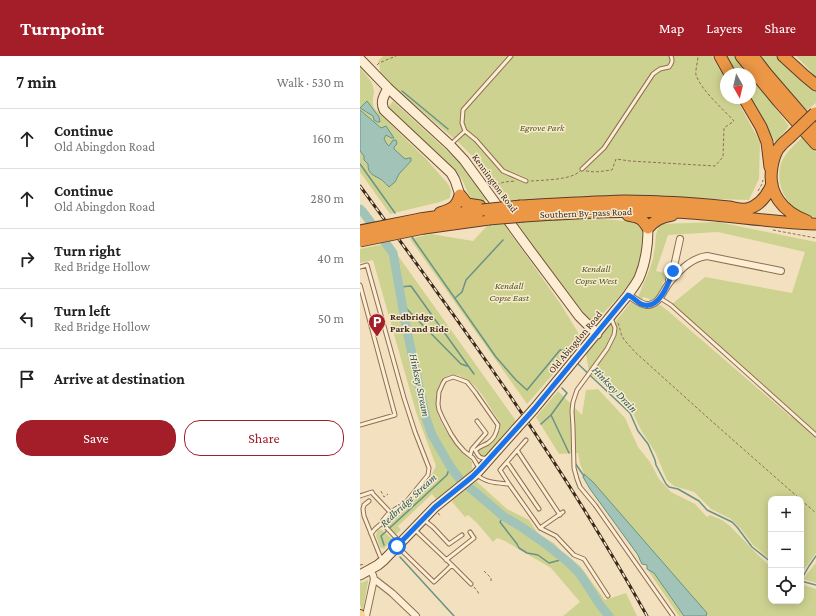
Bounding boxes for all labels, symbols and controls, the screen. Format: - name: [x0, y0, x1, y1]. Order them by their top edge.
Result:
- text: Turnpoint: [20, 18, 104, 39]
- text: Map: [659, 20, 684, 36]
- text: Layers: [706, 20, 743, 36]
- text: Share: [765, 20, 796, 36]
- north arrow: [720, 68, 756, 104]
- text: 7 min: [16, 73, 57, 92]
- text: Walk · 530 m: [277, 75, 344, 90]
- park label: Egrove Park: [520, 122, 565, 133]
- text: Continue: [54, 123, 113, 139]
- icon: ahead: [16, 128, 38, 150]
- text: 160 m: [313, 131, 344, 146]
- text: Old Abingdon Road: [54, 139, 155, 154]
- street label: Kennington Road: [470, 152, 520, 215]
- text: Continue: [54, 183, 113, 199]
- icon: ahead: [16, 188, 38, 210]
- text: 280 m: [311, 191, 344, 206]
- text: Old Abingdon Road: [54, 199, 155, 214]
- street label: Southern By-pass Road: [540, 206, 633, 220]
- text: Turn right: [54, 243, 121, 259]
- icon: right: [16, 248, 38, 270]
- text: 40 m: [317, 251, 344, 266]
- text: Red Bridge Hollow: [54, 259, 150, 274]
- route end: [664, 262, 682, 280]
- park label: Kendall Copse West: [575, 263, 618, 286]
- park label: Kendall Copse East: [489, 280, 530, 303]
- text: Turn left: [54, 303, 110, 319]
- icon: left: [16, 308, 38, 330]
- street label: Old Abingdon Road: [546, 308, 605, 375]
- text: 50 m: [318, 311, 344, 326]
- place label: Redbridge Park and Ride: [390, 311, 449, 334]
- parking icon: Redbridge Park and Ride: [367, 312, 387, 337]
- text: Red Bridge Hollow: [54, 319, 150, 334]
- water label: Hinksey Stream: [406, 352, 433, 418]
- water label: Hinksey Drain: [589, 363, 640, 416]
- icon: arrive: [16, 368, 38, 390]
- text: Arrive at destination: [54, 371, 185, 387]
- button: Save: [16, 420, 176, 456]
- button: Share: [184, 420, 344, 456]
- water label: Redbridge Stream: [377, 471, 439, 530]
- map controls: [768, 496, 804, 604]
- button: +: [768, 496, 804, 532]
- button: −: [768, 532, 804, 568]
- route start: [388, 537, 406, 555]
- button: locate: [768, 568, 804, 604]

